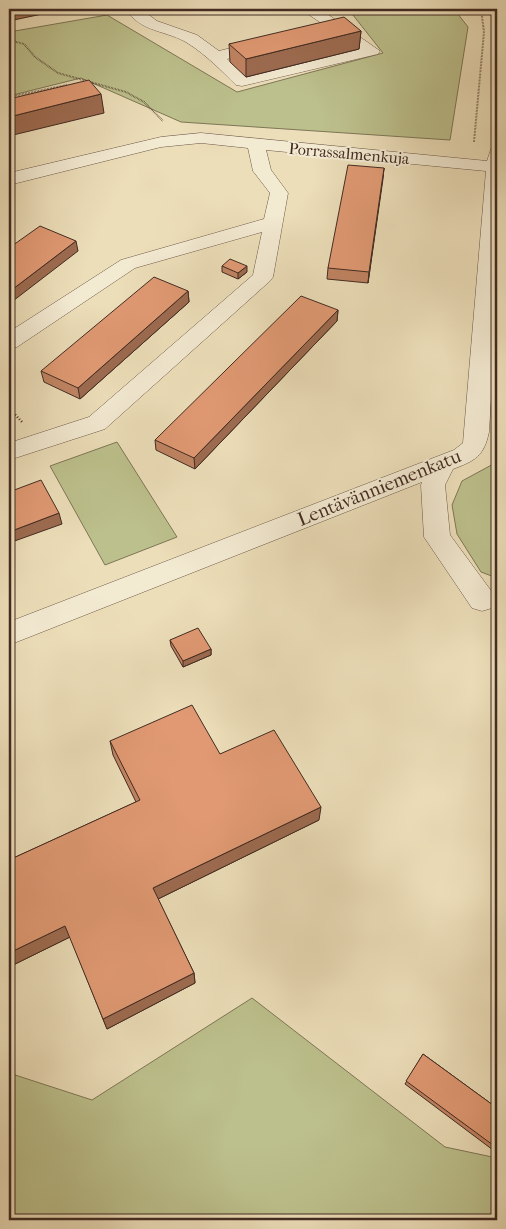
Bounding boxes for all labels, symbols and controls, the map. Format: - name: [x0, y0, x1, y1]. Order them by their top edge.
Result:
- street label: Porrassalmenkuja: [288, 139, 411, 168]
- street label: Lentävänniemenkatu: [294, 445, 465, 531]

